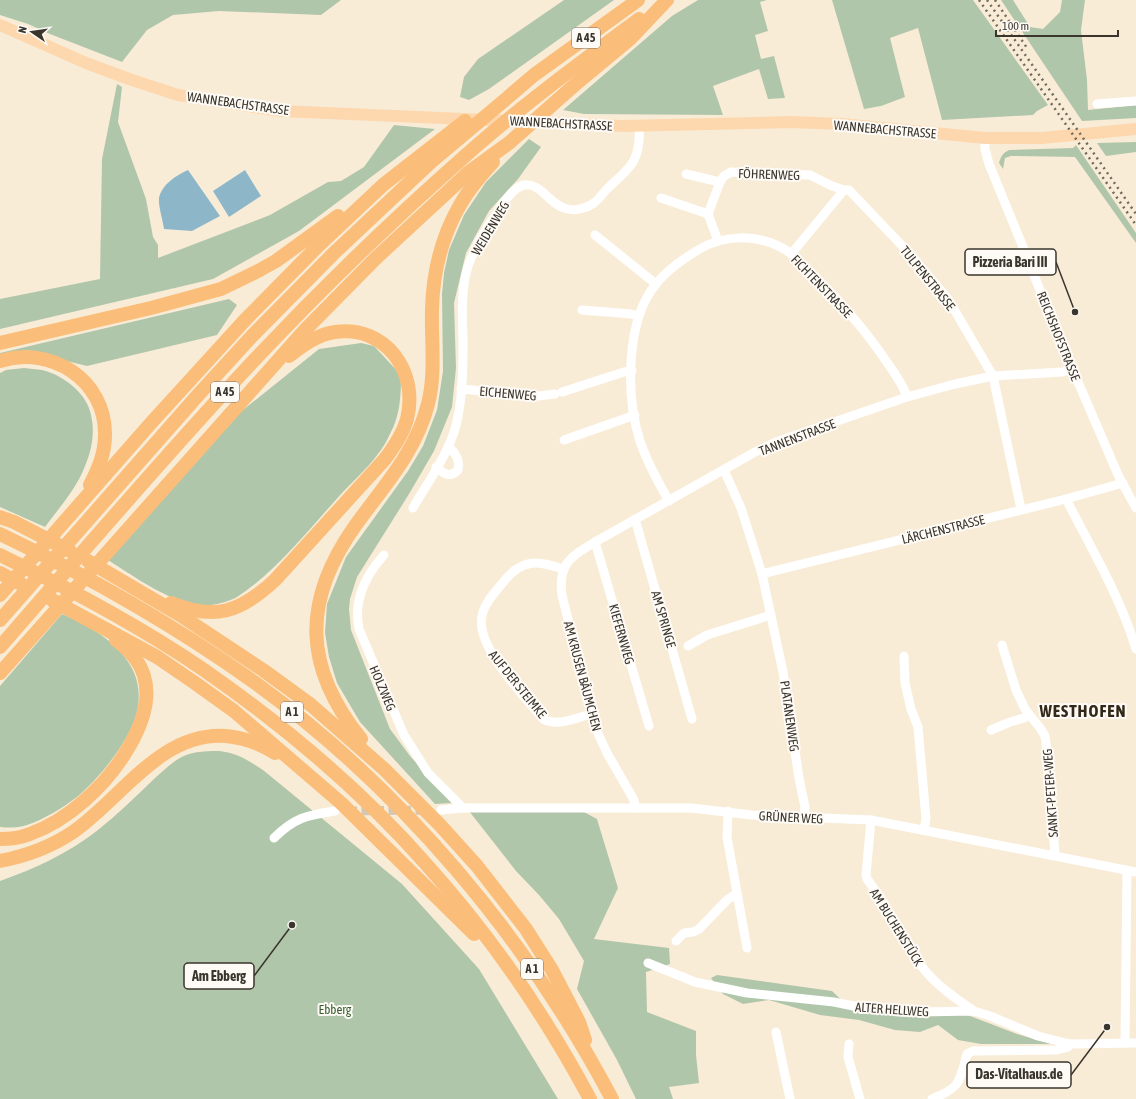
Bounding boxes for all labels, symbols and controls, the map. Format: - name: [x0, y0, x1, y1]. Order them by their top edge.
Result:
- north arrow: [12, 12, 52, 52]
- scale bar: [996, 12, 1118, 38]
- text: 100 m: [1002, 19, 1029, 33]
- text: N: [16, 25, 29, 34]
- road number: A 45: [572, 28, 600, 48]
- street label: WANNEBACHSTRASSE: [186, 89, 290, 118]
- street label: WANNEBACHSTRASSE: [509, 113, 613, 134]
- street label: WANNEBACHSTRASSE: [833, 118, 937, 141]
- street label: FÖHRENWEG: [738, 166, 800, 183]
- street label: WEIDENWEG: [468, 198, 513, 258]
- street label: TULPENSTRASSE: [897, 243, 958, 314]
- callout: Pizzeria Bari III: [965, 249, 1056, 275]
- street label: FICHTENSTRASSE: [788, 252, 856, 321]
- text: Pizzeria Bari III: [972, 254, 1048, 270]
- street label: REICHSHOFSTRASSE: [1034, 289, 1083, 384]
- road number: A 45: [211, 382, 239, 402]
- street label: EICHENWEG: [479, 384, 537, 403]
- street label: TANNENSTRASSE: [757, 416, 838, 459]
- street label: LÄRCHENSTRASSE: [900, 512, 987, 547]
- street label: AM SPRINGE: [648, 589, 679, 650]
- street label: KIEFERNWEG: [606, 602, 637, 666]
- street label: AM KRUSEN BÄUMCHEN: [561, 619, 604, 733]
- street label: AUF DER STEIMKE: [486, 647, 550, 722]
- street label: HOLZWEG: [366, 663, 399, 713]
- street label: PLATANENWEG: [777, 680, 802, 753]
- district label: WESTHOFEN: [1038, 701, 1127, 721]
- road number: A 1: [281, 702, 303, 722]
- street label: SANKT-PETER-WEG: [1040, 748, 1061, 838]
- street label: GRÜNER WEG: [758, 808, 824, 827]
- street label: AM BUCHENSTÜCK: [867, 886, 927, 969]
- road number: A 1: [521, 959, 543, 979]
- callout: Am Ebberg: [184, 963, 254, 989]
- text: Am Ebberg: [191, 968, 247, 984]
- street label: ALTER HELLWEG: [855, 999, 930, 1020]
- park label: Ebberg: [319, 1002, 352, 1017]
- callout: Das-Vitalhaus.de: [967, 1062, 1071, 1088]
- text: Das-Vitalhaus.de: [975, 1066, 1063, 1082]

